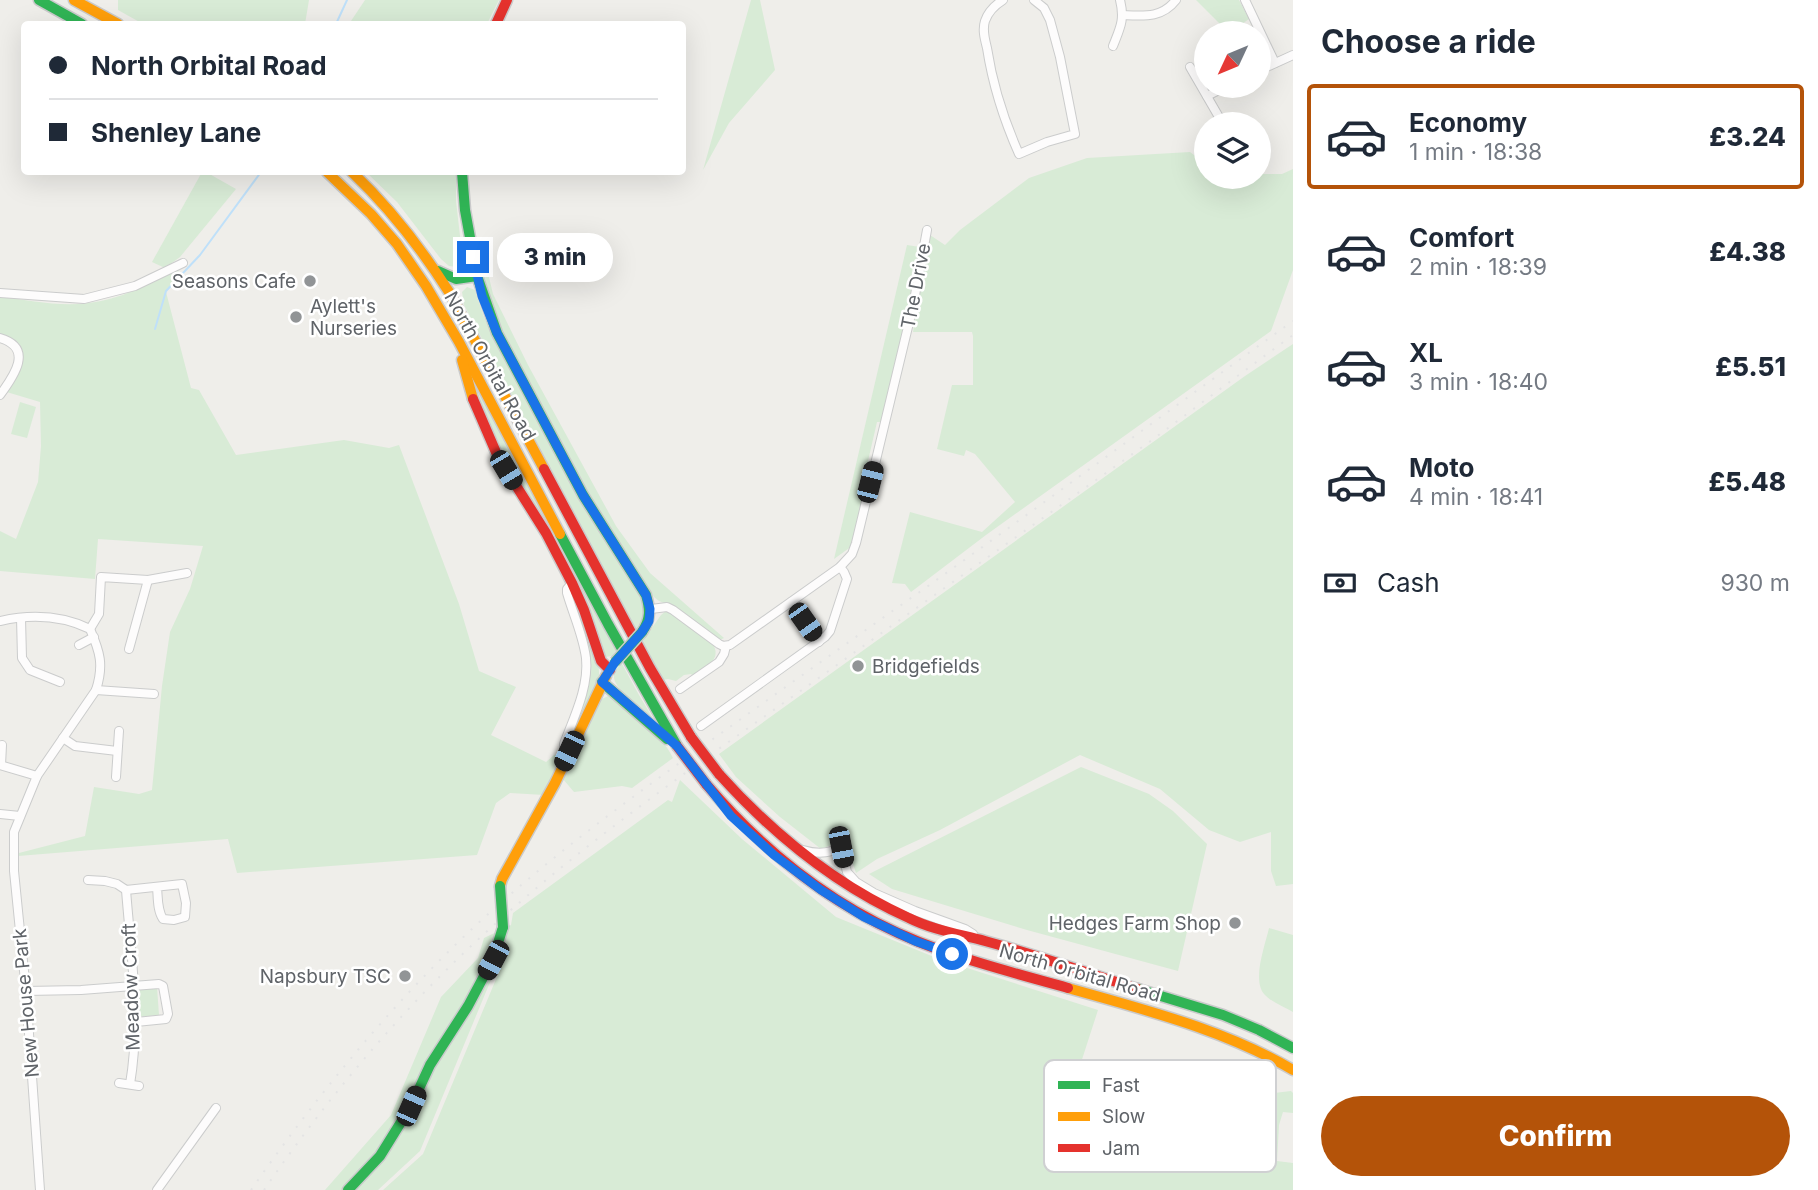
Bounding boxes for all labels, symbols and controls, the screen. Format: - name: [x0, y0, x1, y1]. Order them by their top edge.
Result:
- north arrow: [1194, 21, 1270, 98]
- map controls: [1194, 21, 1271, 189]
- text: Choose a ride: [1321, 22, 1536, 61]
- text: North Orbital Road: [91, 50, 327, 81]
- icon: car: [1325, 105, 1388, 168]
- text: Economy: [1409, 107, 1527, 138]
- button: layers: [1194, 112, 1271, 189]
- text: Shenley Lane: [91, 117, 261, 148]
- text: £3.24: [1709, 121, 1786, 152]
- text: 1 min · 18:38: [1409, 138, 1542, 166]
- icon: car: [1325, 220, 1388, 283]
- text: Comfort: [1409, 222, 1514, 253]
- callout: 3 min: [498, 232, 613, 282]
- text: £4.38: [1709, 236, 1786, 267]
- route end: [457, 241, 489, 273]
- street label: The Drive: [896, 241, 936, 331]
- text: 3 min: [524, 243, 586, 271]
- text: 2 min · 18:39: [1409, 253, 1547, 281]
- place label: Seasons Cafe: [172, 270, 296, 293]
- marker: Seasons Cafe: [302, 273, 318, 289]
- street label: North Orbital Road: [439, 287, 541, 445]
- place label: Aylett's Nurseries: [310, 295, 397, 340]
- marker: Aylett's Nurseries: [288, 309, 304, 325]
- icon: car: [1325, 335, 1388, 398]
- text: XL: [1409, 337, 1443, 368]
- text: £5.51: [1715, 351, 1786, 382]
- text: 3 min · 18:40: [1409, 368, 1548, 396]
- car: [487, 447, 526, 493]
- icon: car: [1325, 450, 1388, 513]
- text: Moto: [1409, 452, 1474, 483]
- car: [855, 459, 886, 505]
- text: £5.48: [1708, 466, 1786, 497]
- text: 4 min · 18:41: [1409, 483, 1543, 511]
- icon: cash: [1321, 564, 1359, 602]
- text: Cash: [1377, 567, 1440, 598]
- text: 930 m: [1720, 569, 1790, 597]
- car: [785, 599, 826, 645]
- place label: Bridgefields: [872, 655, 980, 678]
- marker: Bridgefields: [850, 658, 866, 674]
- car: [551, 728, 588, 774]
- car: [827, 824, 856, 870]
- place label: Hedges Farm Shop: [1049, 912, 1221, 935]
- marker: Hedges Farm Shop: [1227, 915, 1243, 931]
- street label: Meadow Croft: [117, 923, 145, 1051]
- street label: New House Park: [8, 927, 44, 1079]
- car: [474, 937, 513, 983]
- route start: [936, 938, 968, 970]
- street label: North Orbital Road: [997, 939, 1163, 1007]
- place label: Napsbury TSC: [260, 965, 391, 988]
- marker: Napsbury TSC: [397, 968, 413, 984]
- legend: [1044, 1060, 1276, 1172]
- text: Fast: [1102, 1074, 1140, 1097]
- car: [393, 1083, 430, 1129]
- button: Confirm: [1321, 1096, 1790, 1176]
- text: Slow: [1102, 1105, 1145, 1128]
- text: Jam: [1102, 1137, 1140, 1160]

